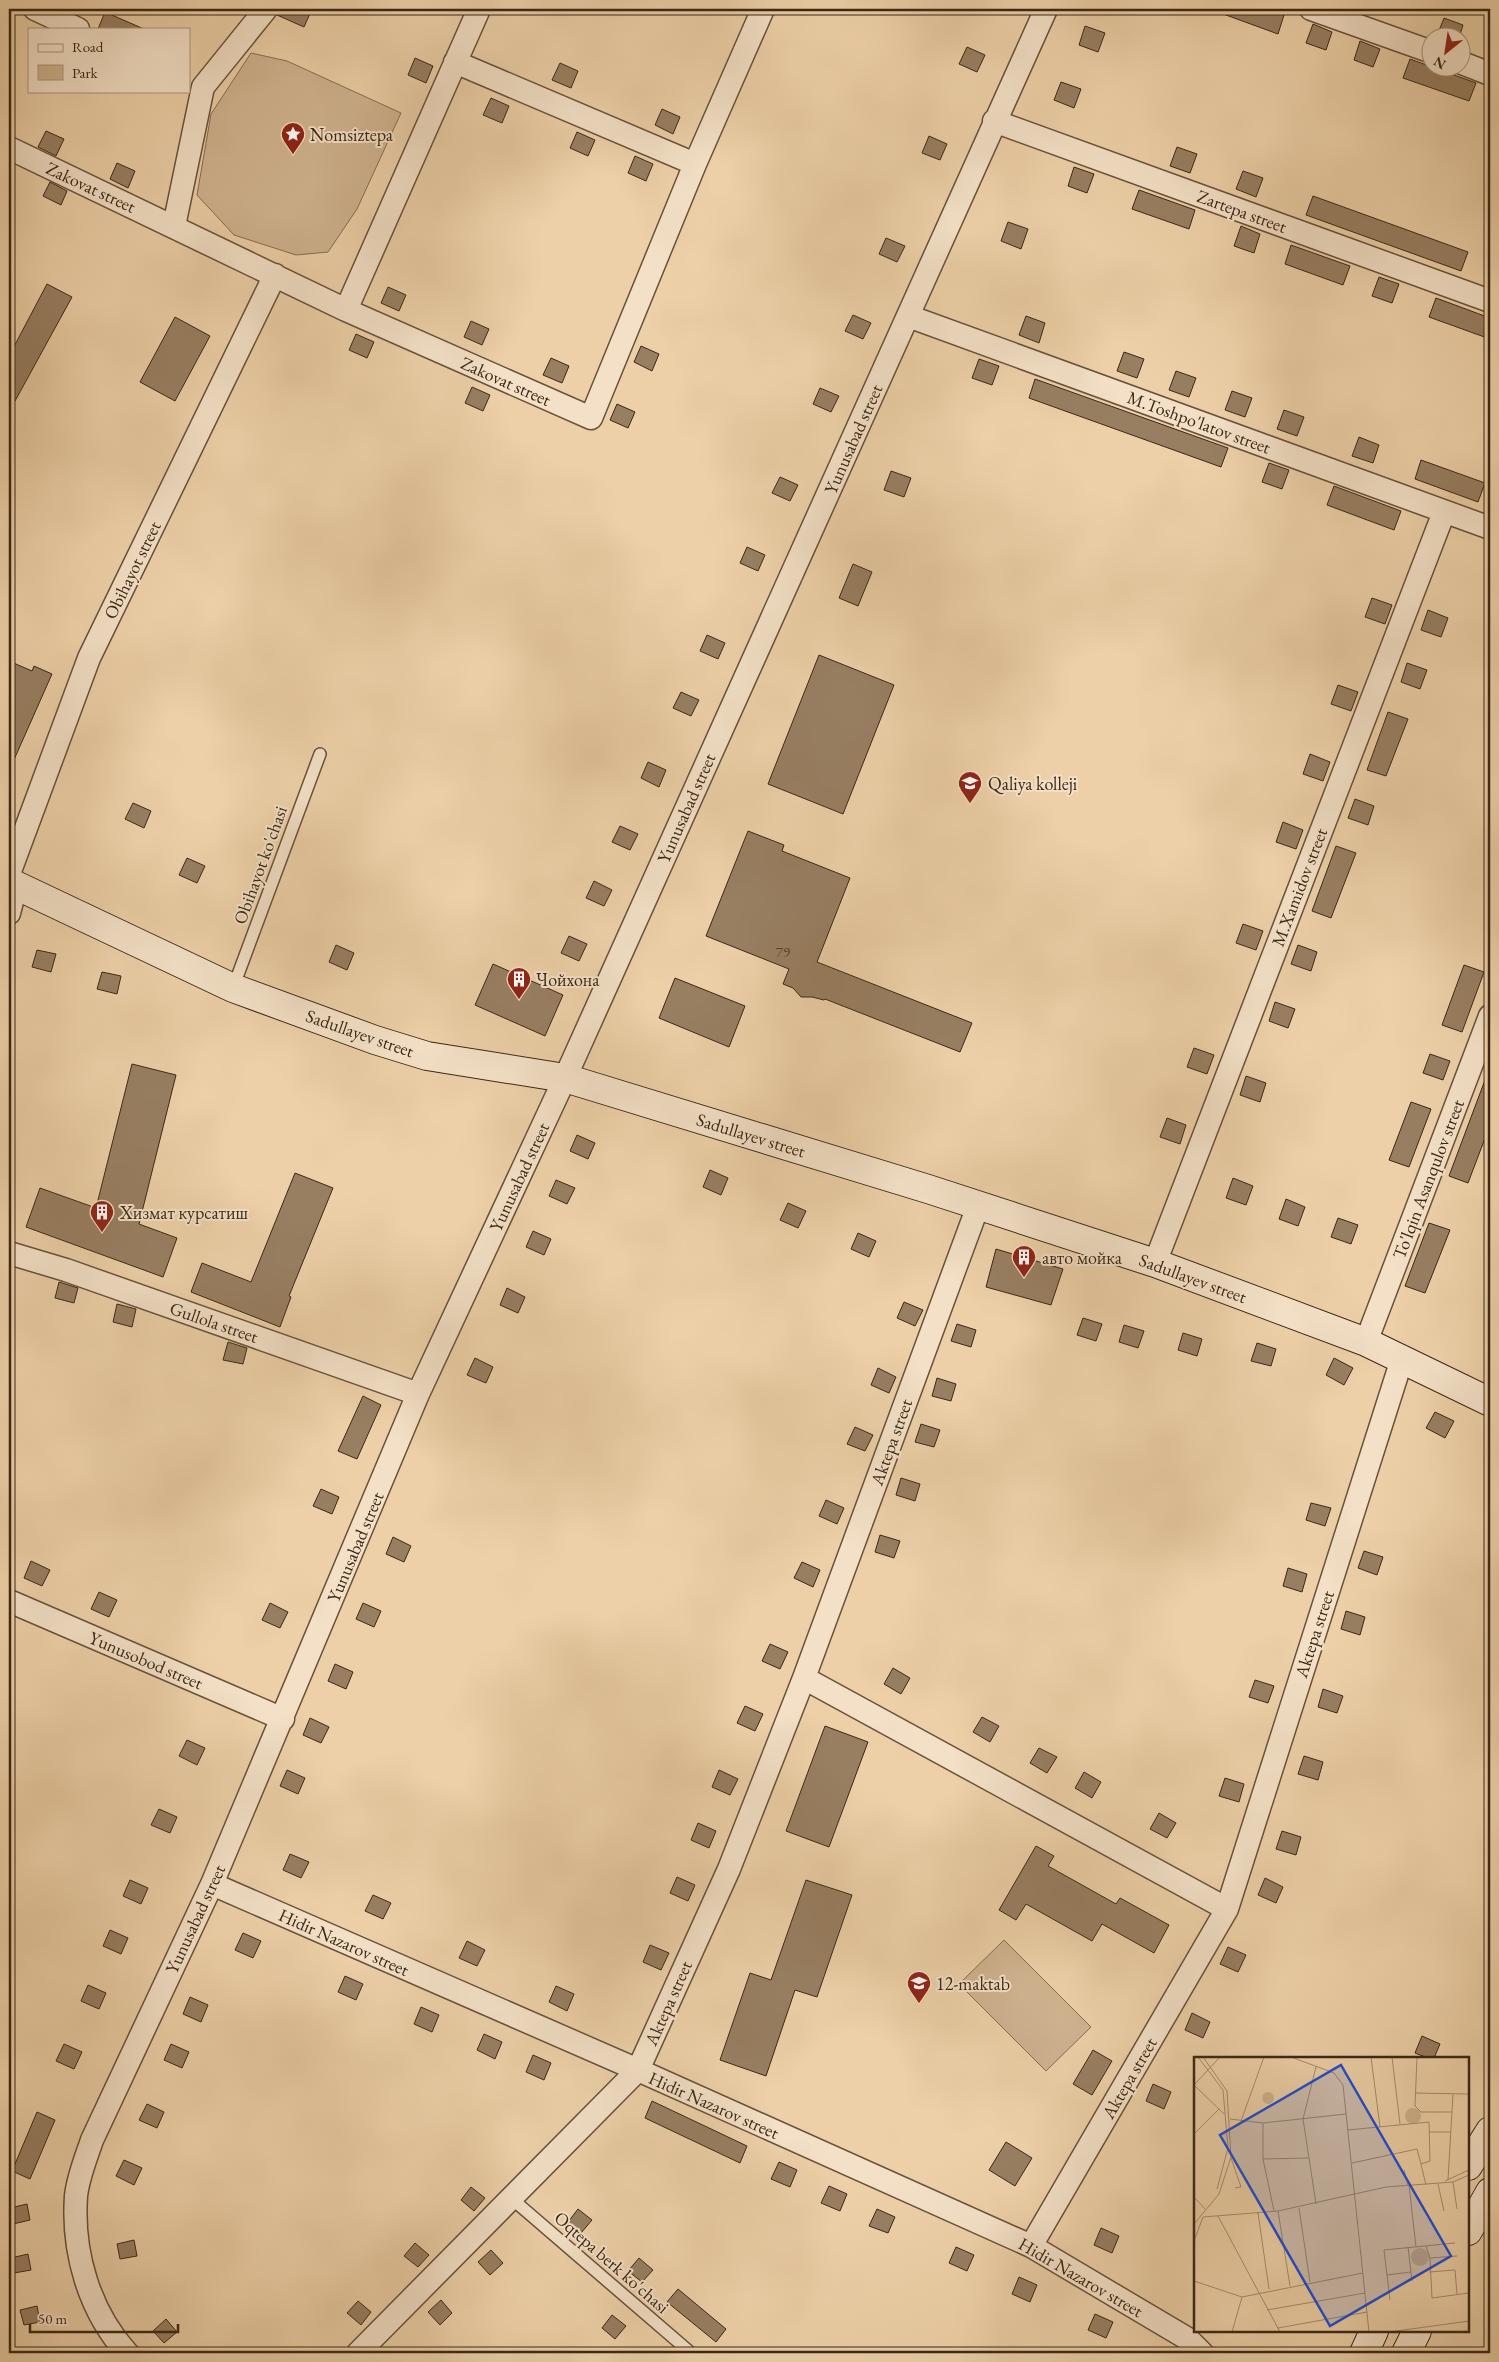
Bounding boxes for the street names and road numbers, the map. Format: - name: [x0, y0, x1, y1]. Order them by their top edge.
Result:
- street label: Zakovat street: [43, 156, 140, 218]
- street label: Zartepa street: [1194, 184, 1290, 238]
- street label: Zakovat street: [457, 351, 555, 411]
- street label: Yunusabad street: [819, 380, 888, 497]
- street label: М.Toshpo'latov street: [1124, 385, 1274, 459]
- street label: Obihayot street: [98, 517, 166, 623]
- street label: Yunusabad street: [652, 749, 721, 866]
- street label: Obihayot ko'chasi: [228, 802, 292, 927]
- street label: M.Xamidov street: [1266, 824, 1332, 949]
- street label: Sadullayev street: [303, 1004, 417, 1062]
- street label: To'lqin Asanqulov street: [1387, 1096, 1469, 1262]
- street label: Sadullayev street: [694, 1108, 809, 1163]
- street label: Yunusabad street: [484, 1119, 554, 1235]
- street label: Sadullayev street: [1136, 1248, 1250, 1308]
- street label: Gullola street: [167, 1296, 262, 1348]
- street label: Aktepa street: [864, 1395, 917, 1489]
- street label: Yunusabad street: [321, 1488, 389, 1606]
- street label: Aktepa street: [1289, 1587, 1339, 1681]
- street label: Yunusobod street: [86, 1626, 207, 1694]
- street label: Yunusabad street: [160, 1861, 230, 1977]
- street label: Hidir Nazarov street: [275, 1903, 413, 1981]
- street label: Aktepa street: [639, 1957, 697, 2050]
- street label: Aktepa street: [1096, 2033, 1162, 2124]
- street label: Hidir Nazarov street: [645, 2066, 783, 2144]
- street label: Oqtepa berk ko'chasi: [550, 2206, 675, 2319]
- street label: Hidir Nazarov street: [1014, 2232, 1148, 2322]

